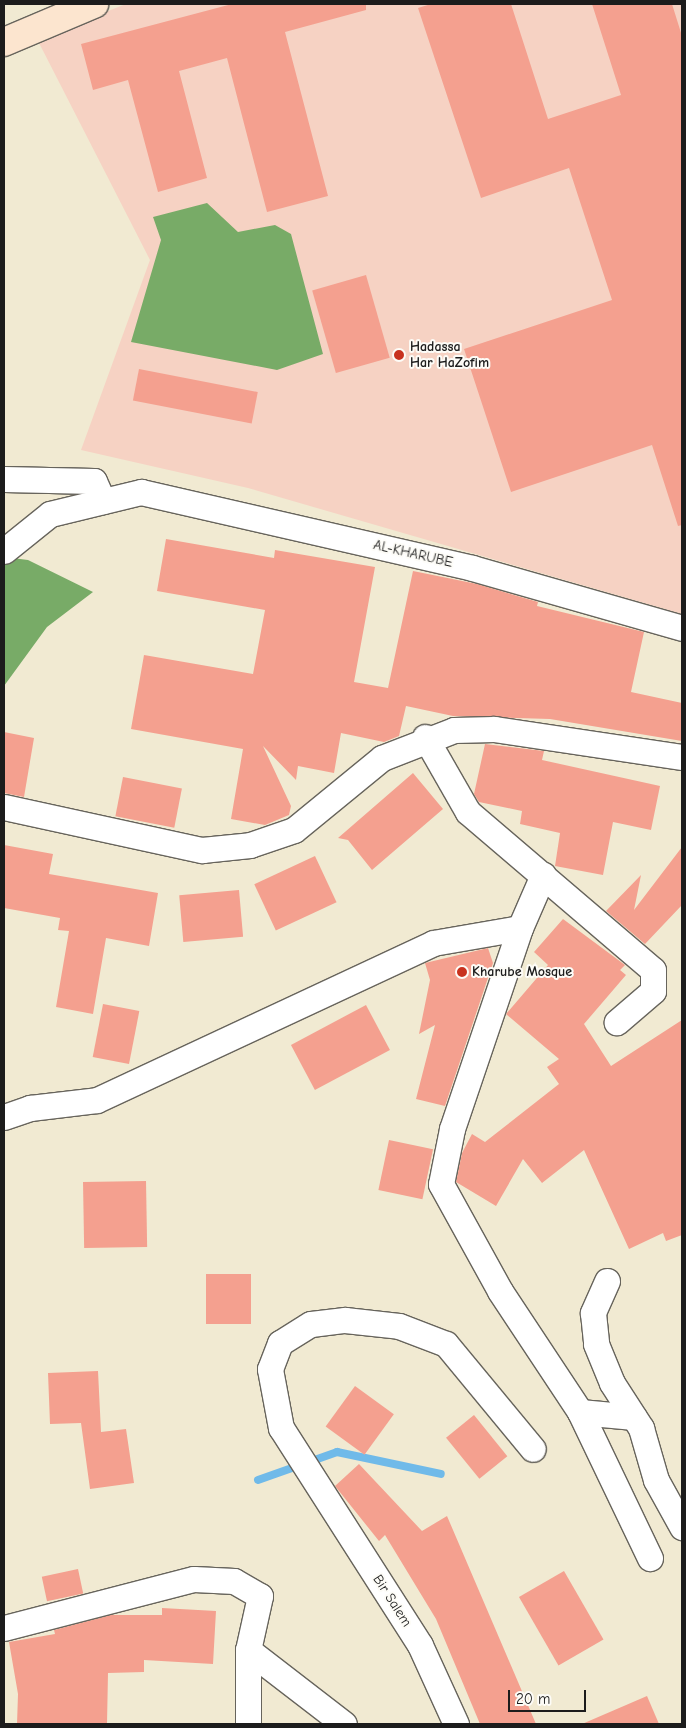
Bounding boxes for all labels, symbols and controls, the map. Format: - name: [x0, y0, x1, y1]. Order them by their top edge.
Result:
- place label: Hadassa Har HaZofim: [410, 339, 489, 372]
- marker: Hadassa Har HaZofim: [392, 348, 406, 362]
- street label: AL-KHARUBE: [372, 537, 454, 571]
- place label: Kharube Mosque: [472, 964, 572, 980]
- marker: Kharube Mosque: [456, 966, 468, 978]
- street label: Bir Salem: [369, 1572, 415, 1630]
- scale bar: [511, 1680, 588, 1712]
- text: 20 m: [516, 1690, 550, 1708]

